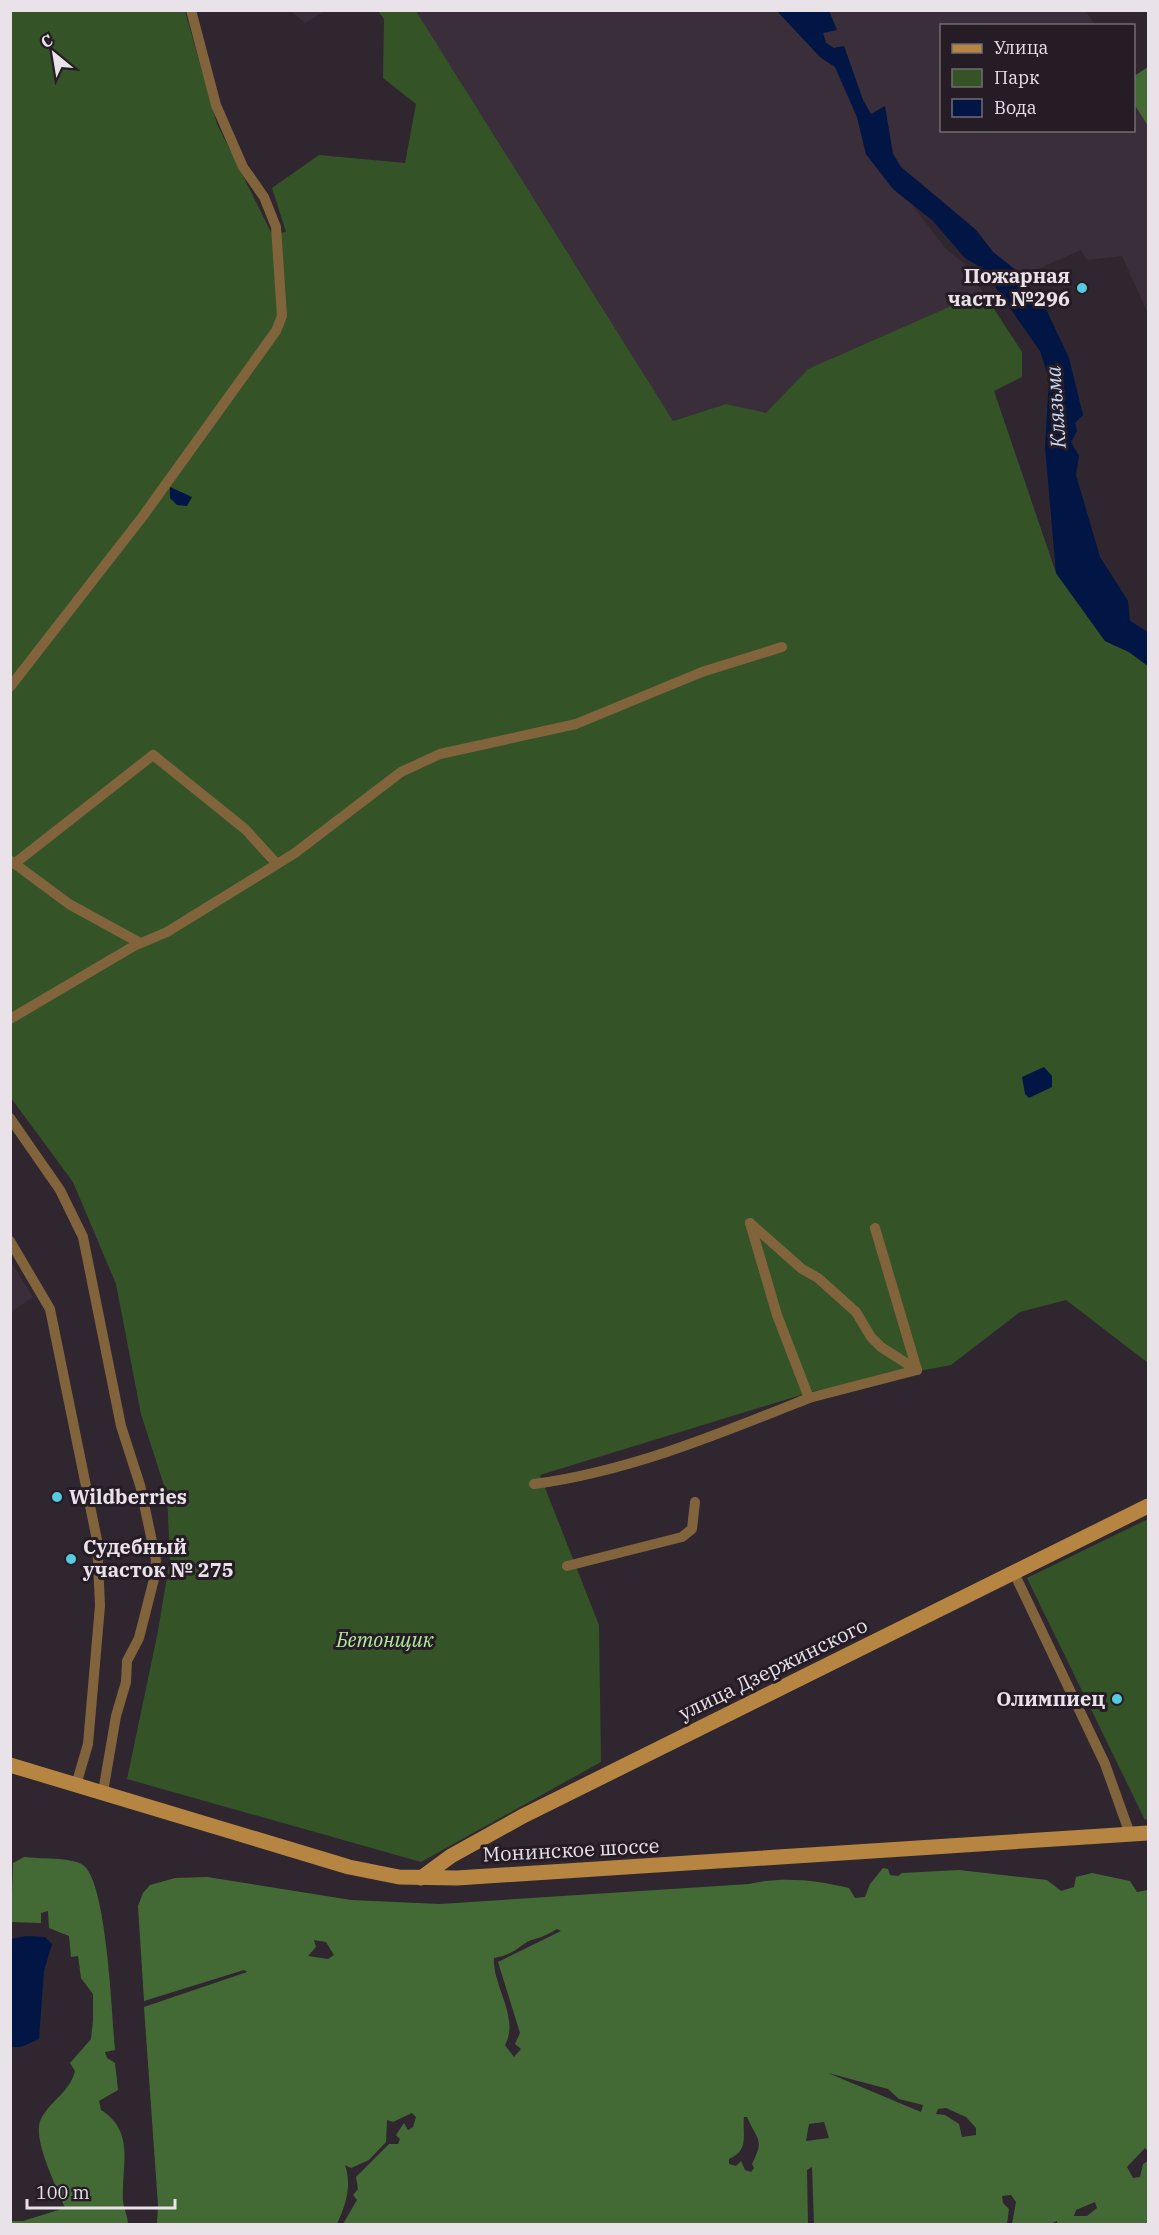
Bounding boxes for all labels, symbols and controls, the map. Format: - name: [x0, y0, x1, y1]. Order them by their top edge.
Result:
- north arrow: [24, 24, 84, 84]
- legend: [940, 24, 1135, 132]
- text: С: [37, 30, 56, 52]
- text: Улица: [994, 36, 1049, 59]
- text: Парк: [994, 66, 1040, 89]
- text: Вода: [994, 96, 1037, 119]
- place label: Пожарная часть №296: [948, 262, 1070, 312]
- marker: Пожарная часть №296: [1075, 281, 1089, 295]
- water label: Клязьма: [1038, 364, 1072, 450]
- place label: Wildberries: [69, 1483, 187, 1510]
- marker: Wildberries: [50, 1490, 64, 1504]
- place label: Судебный участок № 275: [82, 1533, 234, 1583]
- marker: Судебный участок № 275: [64, 1552, 78, 1566]
- street label: улица Дзержинского: [674, 1611, 872, 1726]
- park label: Бетонщик: [335, 1626, 434, 1653]
- place label: Олимпиец: [996, 1685, 1105, 1712]
- marker: Олимпиец: [1110, 1692, 1124, 1706]
- street label: Монинское шоссе: [482, 1831, 660, 1868]
- scale bar: [27, 2172, 176, 2210]
- text: 100 m: [36, 2181, 90, 2204]

